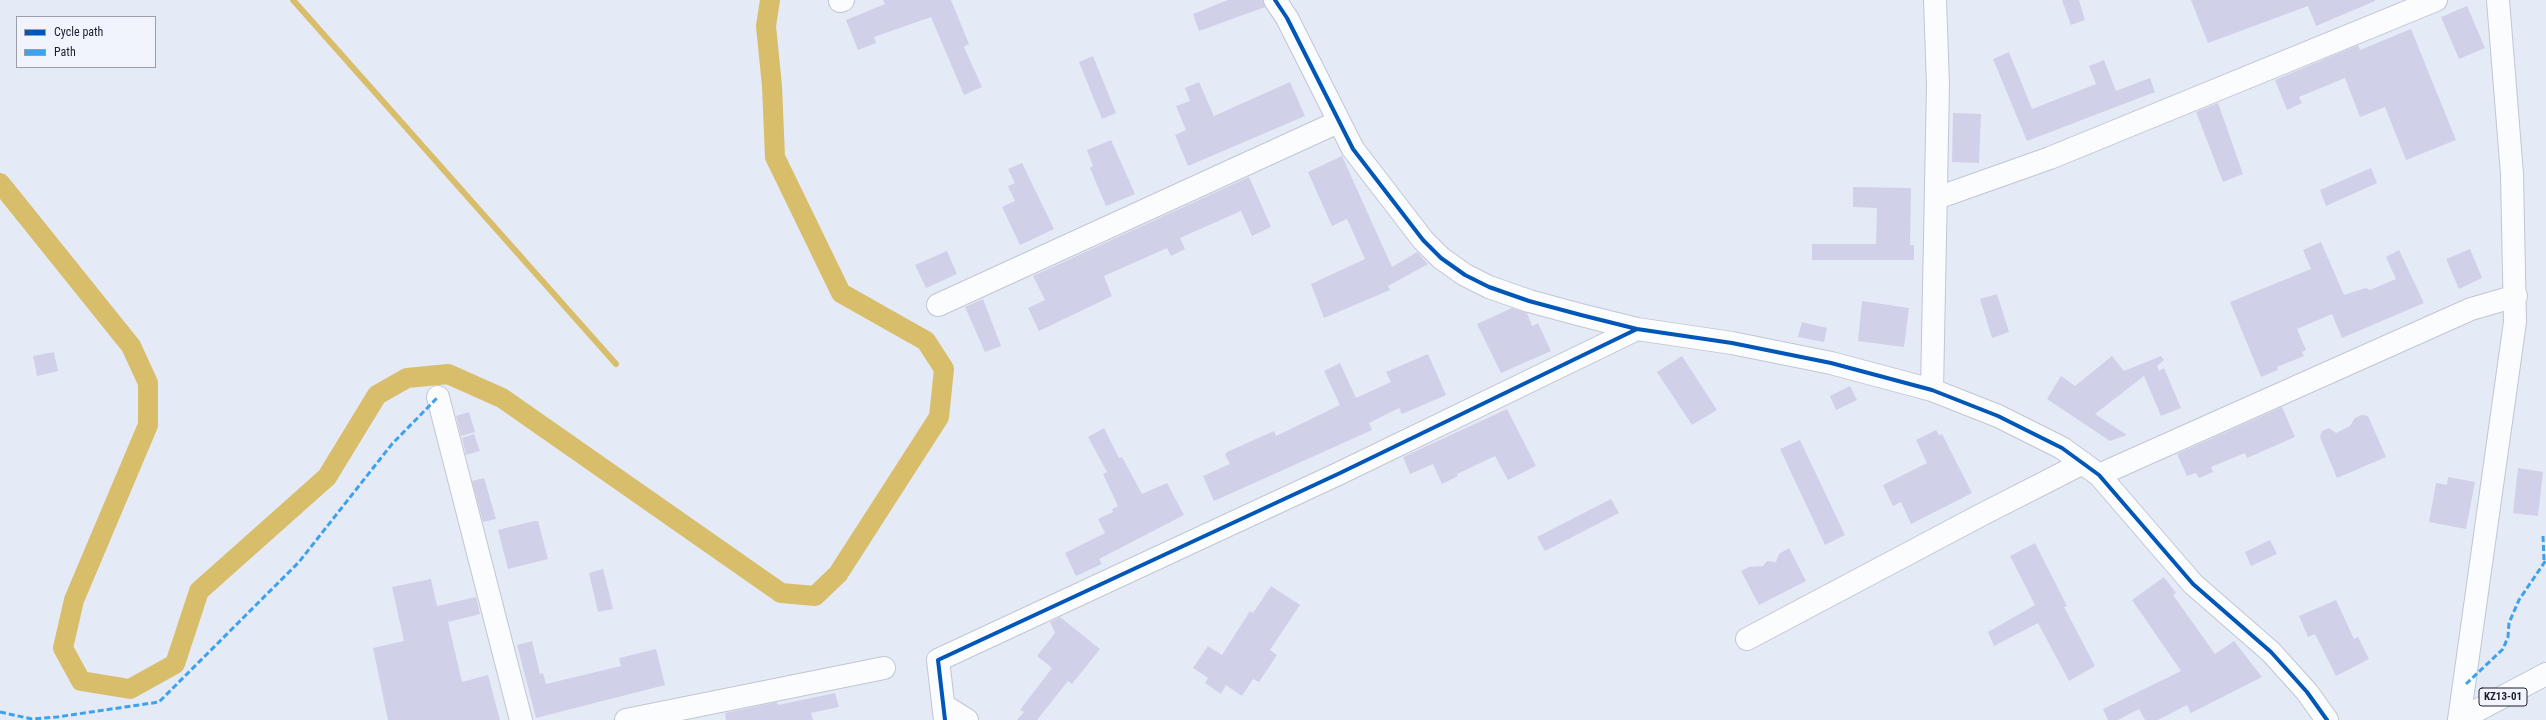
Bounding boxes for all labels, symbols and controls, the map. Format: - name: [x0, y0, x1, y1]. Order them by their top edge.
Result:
- legend: [16, 16, 156, 68]
- text: Cycle path: [54, 25, 103, 39]
- text: Path: [54, 45, 76, 59]
- road number: KZ13-01: [2479, 688, 2527, 706]

